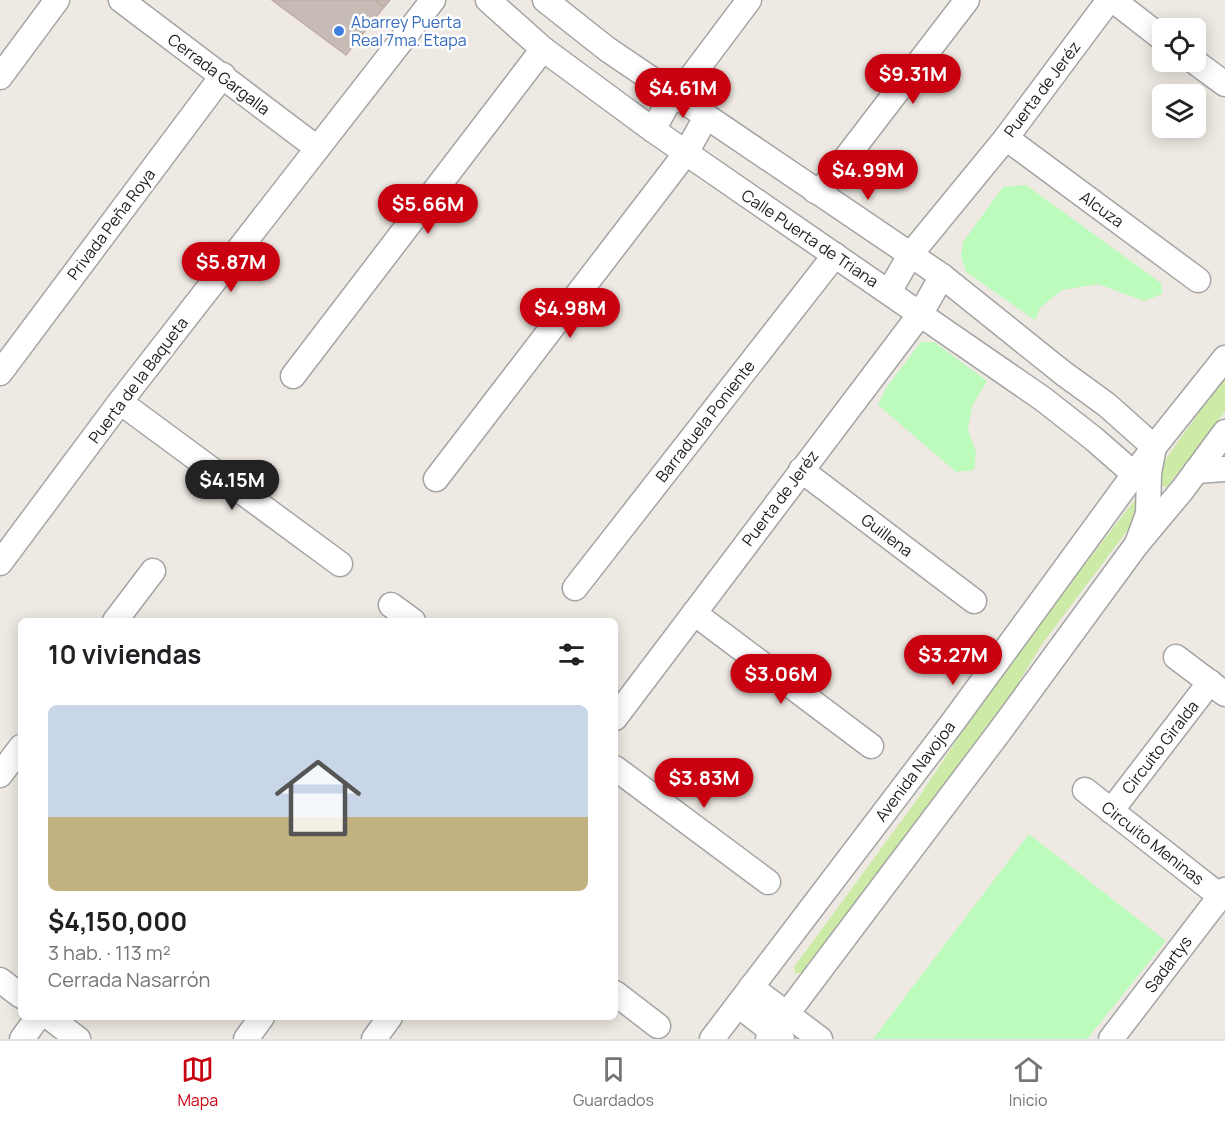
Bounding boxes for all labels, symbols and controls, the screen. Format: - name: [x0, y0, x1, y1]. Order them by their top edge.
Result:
- place label: Abarrey Puerta Real 7ma. Etapa: [351, 11, 467, 51]
- map controls: [1152, 18, 1206, 138]
- button: locate: [1152, 18, 1206, 72]
- marker: Abarrey Puerta Real 7ma. Etapa: [332, 24, 346, 38]
- street label: Cerrada Gargalla: [163, 28, 275, 120]
- street label: Puerta de Jeréz: [999, 36, 1085, 142]
- pin: $9.31M: [864, 54, 962, 105]
- text: $9.31M: [879, 60, 947, 87]
- pin: $4.61M: [634, 68, 732, 119]
- text: $4.61M: [649, 74, 717, 101]
- button: layers: [1152, 84, 1206, 138]
- pin: $4.99M: [819, 150, 917, 201]
- text: $4.99M: [832, 156, 904, 183]
- street label: Privada Peña Roya: [62, 164, 160, 284]
- pin: $5.66M: [379, 184, 477, 235]
- street label: Calle Puerta de Triana: [737, 184, 883, 292]
- street label: Alcuza: [1076, 186, 1128, 232]
- text: $5.66M: [392, 190, 464, 217]
- pin: $5.87M: [182, 242, 280, 293]
- text: $5.87M: [196, 248, 266, 275]
- pin: $4.98M: [521, 288, 619, 339]
- text: $4.98M: [534, 294, 606, 321]
- street label: Puerta de la Baqueta: [83, 312, 193, 448]
- street label: Barraduela Poniente: [650, 355, 760, 487]
- street label: Puerta de Jeréz: [737, 445, 823, 551]
- pin: $4.15M: [183, 460, 281, 511]
- text: $4.15M: [199, 466, 265, 493]
- street label: Guillena: [857, 508, 917, 562]
- pin: $3.27M: [904, 635, 1002, 686]
- text: 10 viviendas: [48, 636, 201, 672]
- icon: filters: [555, 638, 588, 671]
- text: $3.27M: [918, 641, 988, 668]
- pin: $3.06M: [732, 654, 830, 705]
- text: $3.06M: [745, 660, 817, 687]
- street label: Circuito Giralda: [1117, 696, 1203, 798]
- street label: Avenida Navojoa: [870, 716, 960, 826]
- icon: home: [264, 744, 372, 852]
- pin: $3.83M: [655, 758, 753, 809]
- text: $3.83M: [668, 764, 740, 791]
- street label: Circuito Meninas: [1097, 796, 1209, 890]
- text: $4,150,000: [48, 903, 187, 939]
- street label: Sadartys: [1139, 931, 1197, 997]
- text: 3 hab. · 113 m²: [48, 939, 171, 966]
- text: Cerrada Nasarrón: [48, 966, 210, 993]
- tab: Mapa: [177, 1053, 218, 1111]
- tab: Guardados: [573, 1053, 654, 1111]
- tab: Inicio: [1009, 1053, 1048, 1111]

